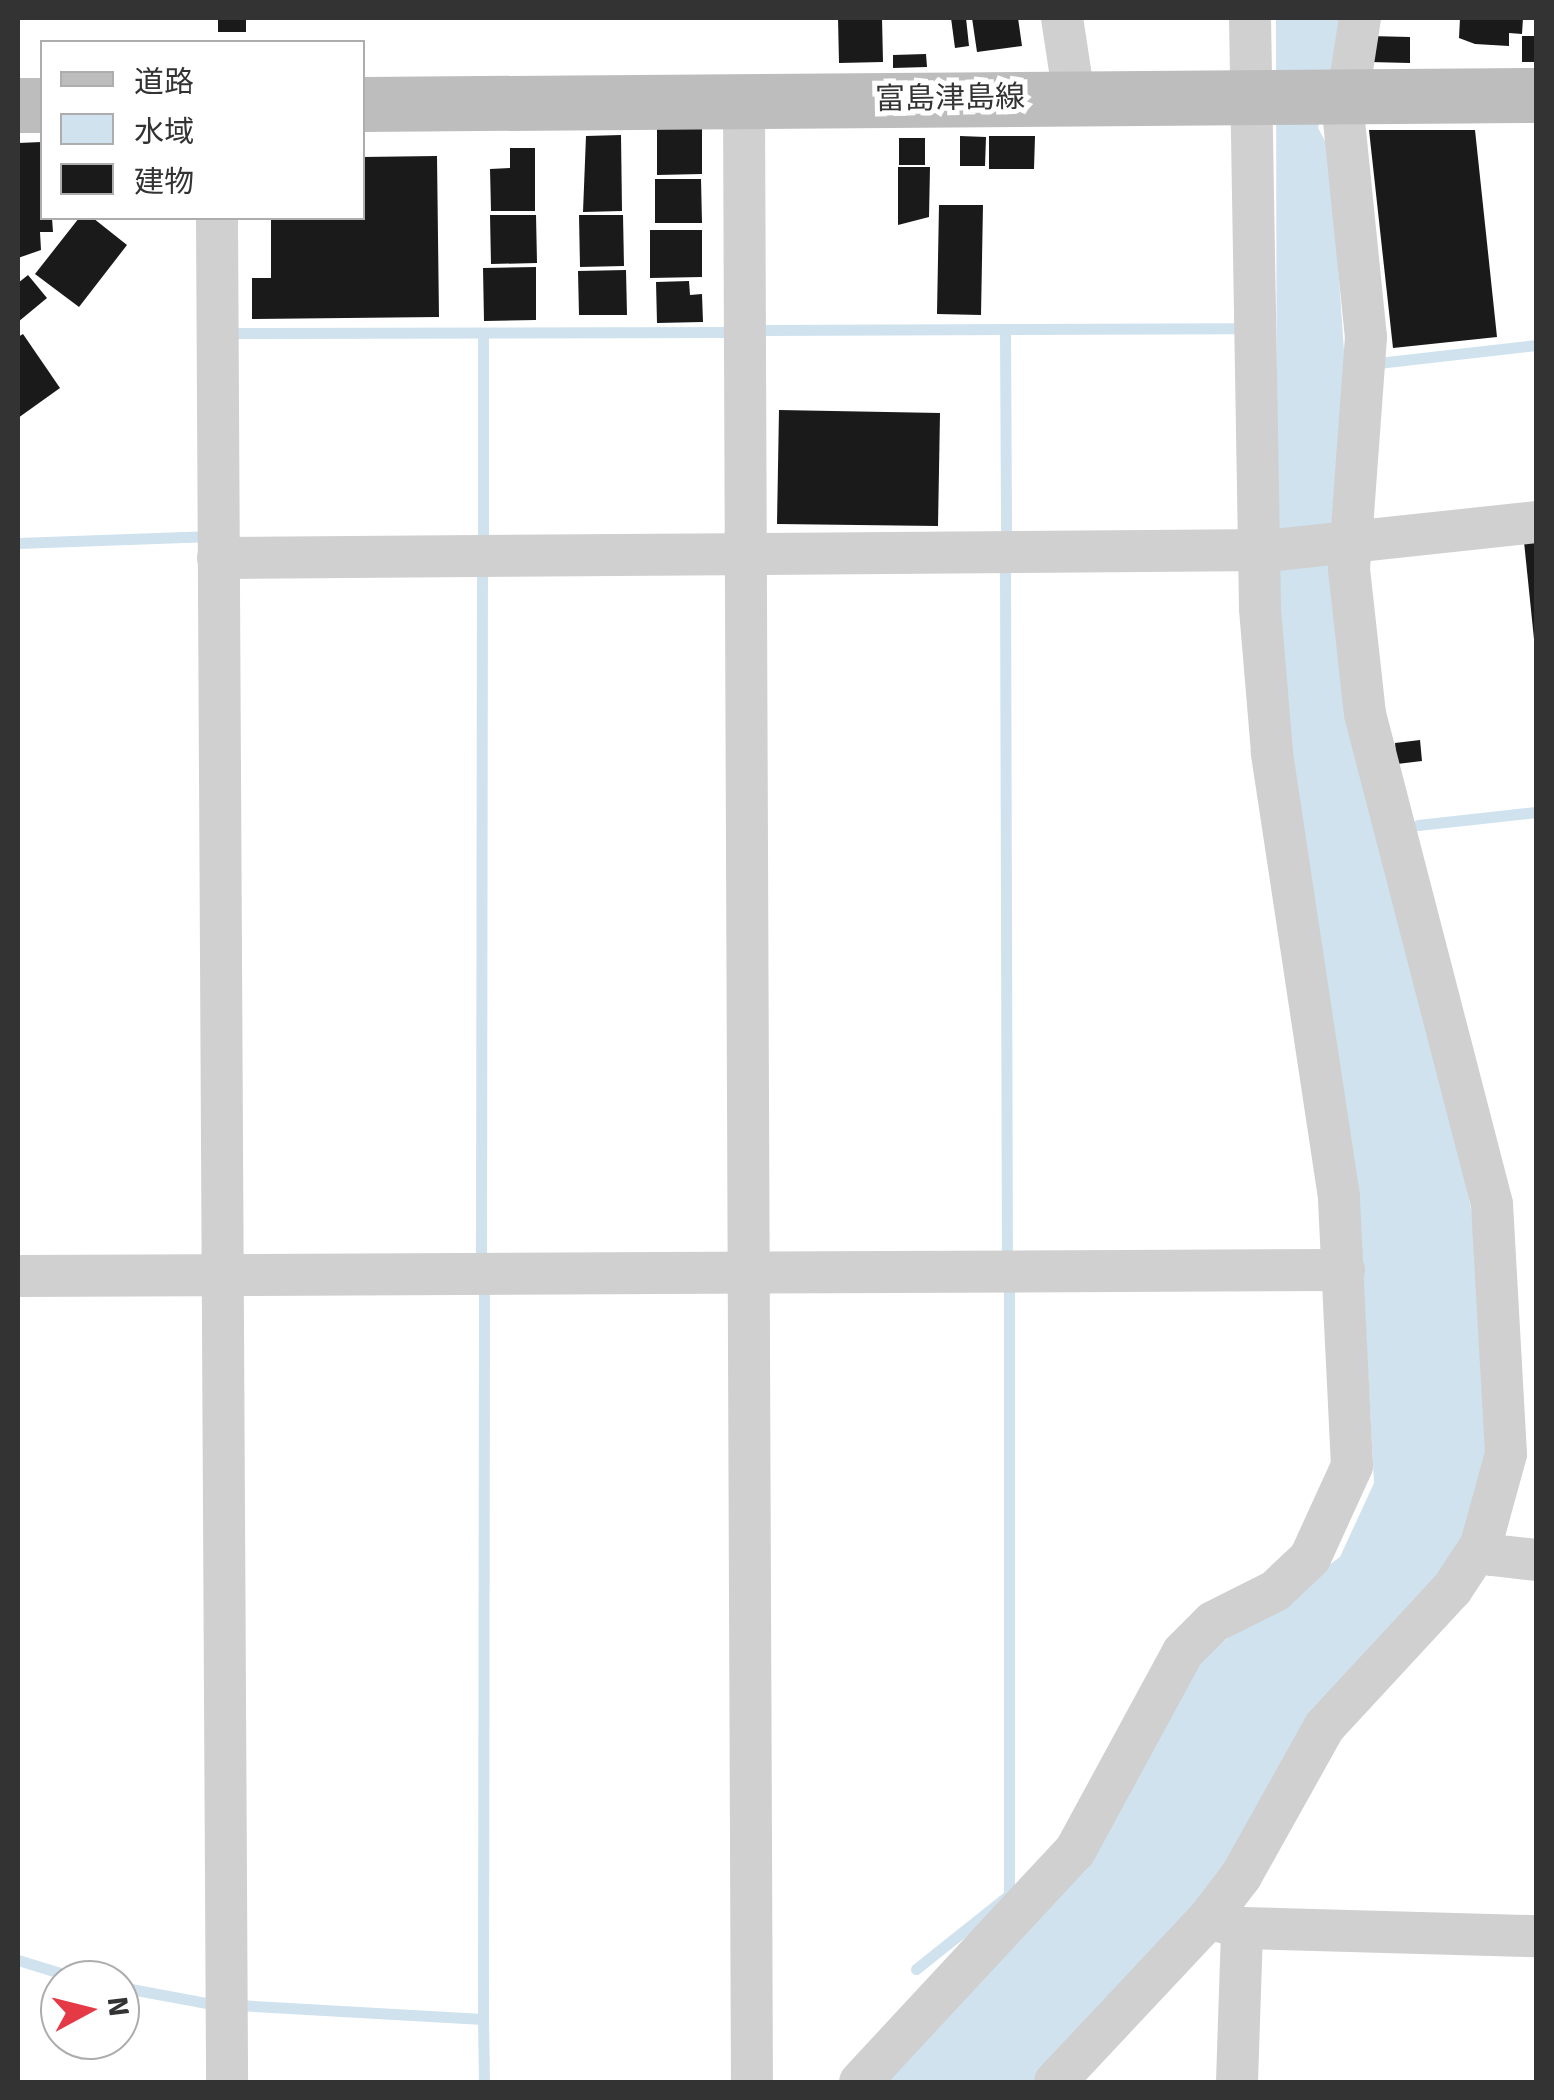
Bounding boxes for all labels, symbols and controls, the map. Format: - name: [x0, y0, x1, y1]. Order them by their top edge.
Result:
- legend: [40, 40, 365, 220]
- text: 道路: [134, 64, 194, 101]
- street label: 富島津島線: [875, 80, 1025, 118]
- text: 水域: [134, 114, 194, 151]
- text: 建物: [134, 164, 194, 201]
- north arrow: [40, 1960, 140, 2060]
- text: N: [100, 1995, 136, 2018]

